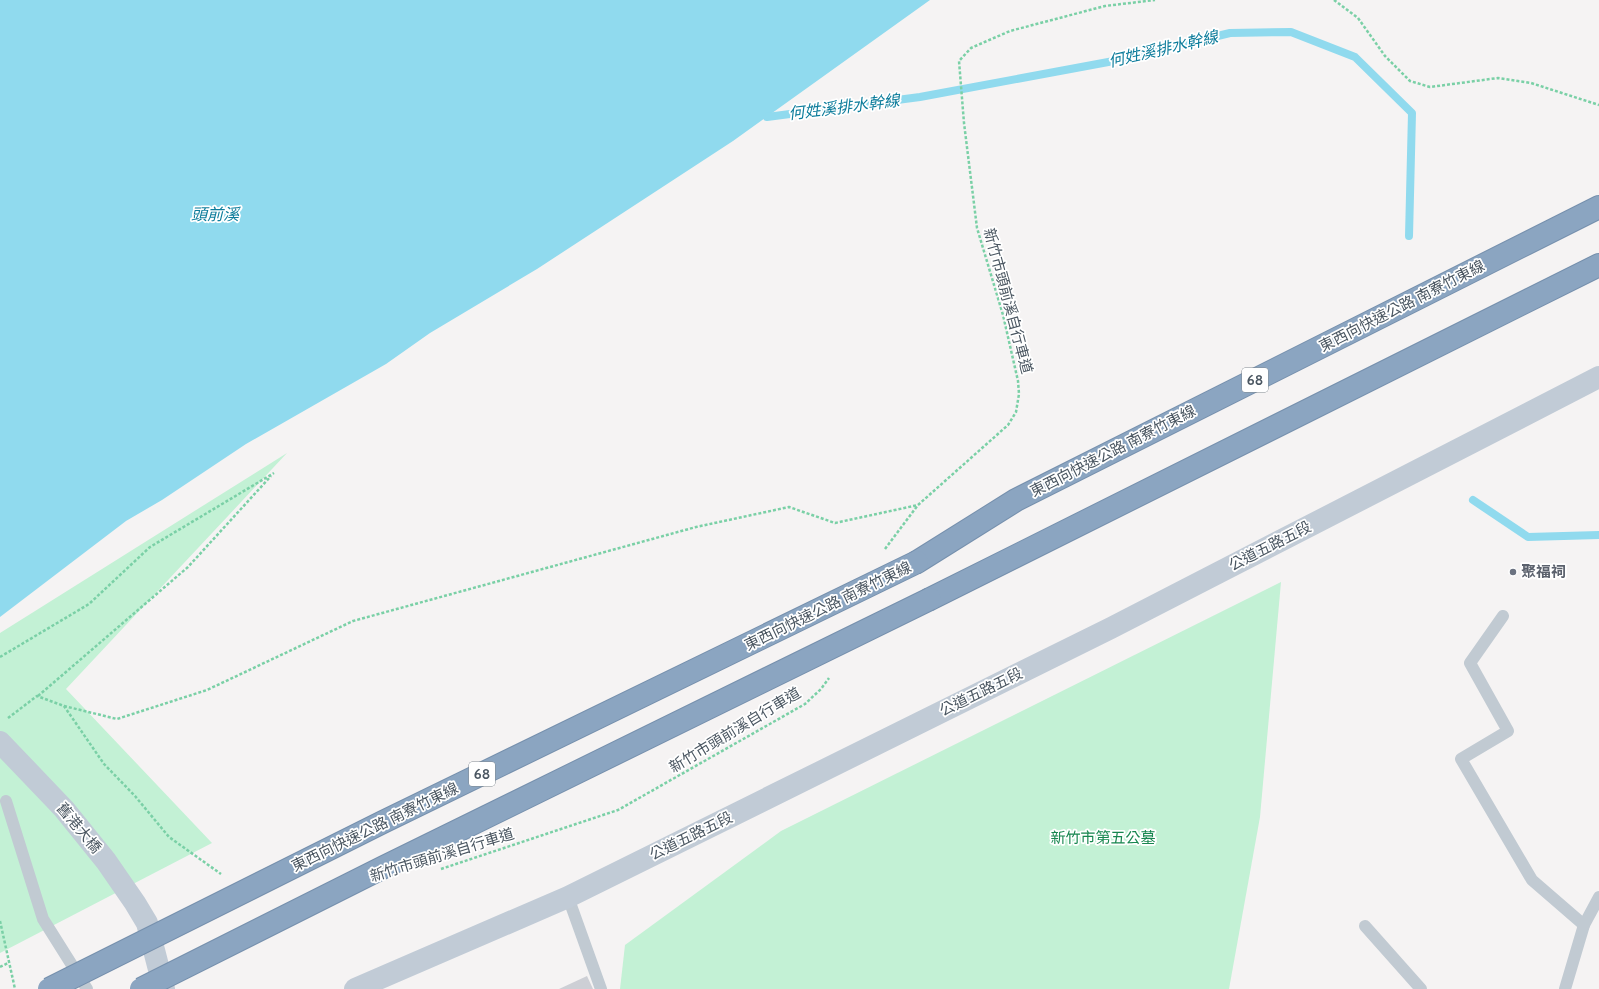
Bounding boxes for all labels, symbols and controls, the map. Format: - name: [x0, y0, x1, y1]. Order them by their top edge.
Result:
- water label: 何姓溪排水幹線: [1106, 27, 1222, 71]
- water label: 何姓溪排水幹線: [787, 91, 903, 123]
- water label: 頭前溪: [191, 205, 241, 224]
- street label: 新竹市頭前溪自行車道: [980, 226, 1036, 376]
- street label: 東西向快速公路 南寮竹東線: [1316, 256, 1488, 356]
- road number: 68: [1242, 368, 1268, 392]
- street label: 東西向快速公路 南寮竹東線: [1027, 401, 1199, 501]
- street label: 公道五路五段: [1226, 518, 1314, 574]
- street label: 東西向快速公路 南寮竹東線: [742, 558, 914, 654]
- place label: 聚福祠: [1521, 563, 1566, 581]
- marker: 聚福祠: [1508, 567, 1518, 577]
- street label: 公道五路五段: [937, 664, 1025, 720]
- street label: 新竹市頭前溪自行車道: [666, 684, 804, 776]
- road number: 68: [469, 762, 495, 786]
- street label: 東西向快速公路 南寮竹東線: [289, 779, 461, 875]
- street label: 舊港大橋: [53, 799, 105, 857]
- street label: 公道五路五段: [647, 808, 735, 864]
- street label: 新竹市頭前溪自行車道: [368, 824, 516, 886]
- park label: 新竹市第五公墓: [1050, 829, 1156, 847]

